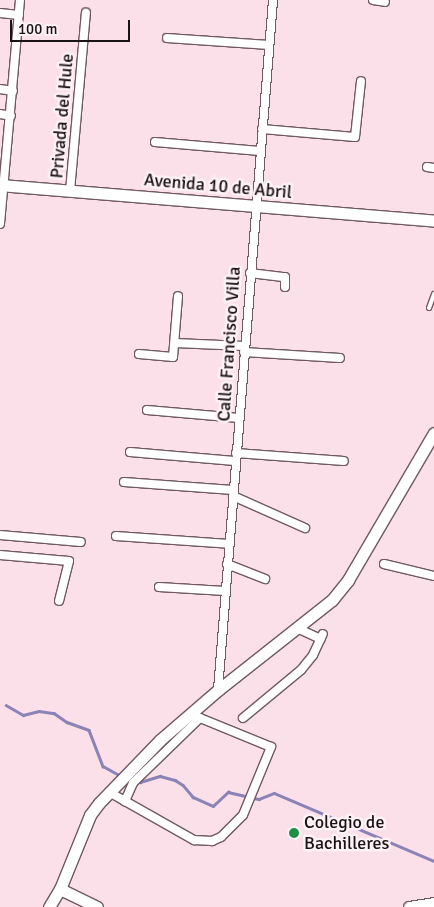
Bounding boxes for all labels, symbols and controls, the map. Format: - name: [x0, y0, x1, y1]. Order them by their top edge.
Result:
- scale bar: [12, 10, 132, 42]
- text: 100 m: [18, 20, 58, 38]
- street label: Privada del Hule: [46, 53, 78, 179]
- street label: Avenida 10 de Abril: [143, 169, 293, 203]
- street label: Calle Francisco Villa: [213, 266, 245, 422]
- place label: Colegio de Bachilleres: [304, 812, 389, 854]
- marker: Colegio de Bachilleres: [288, 827, 300, 839]

